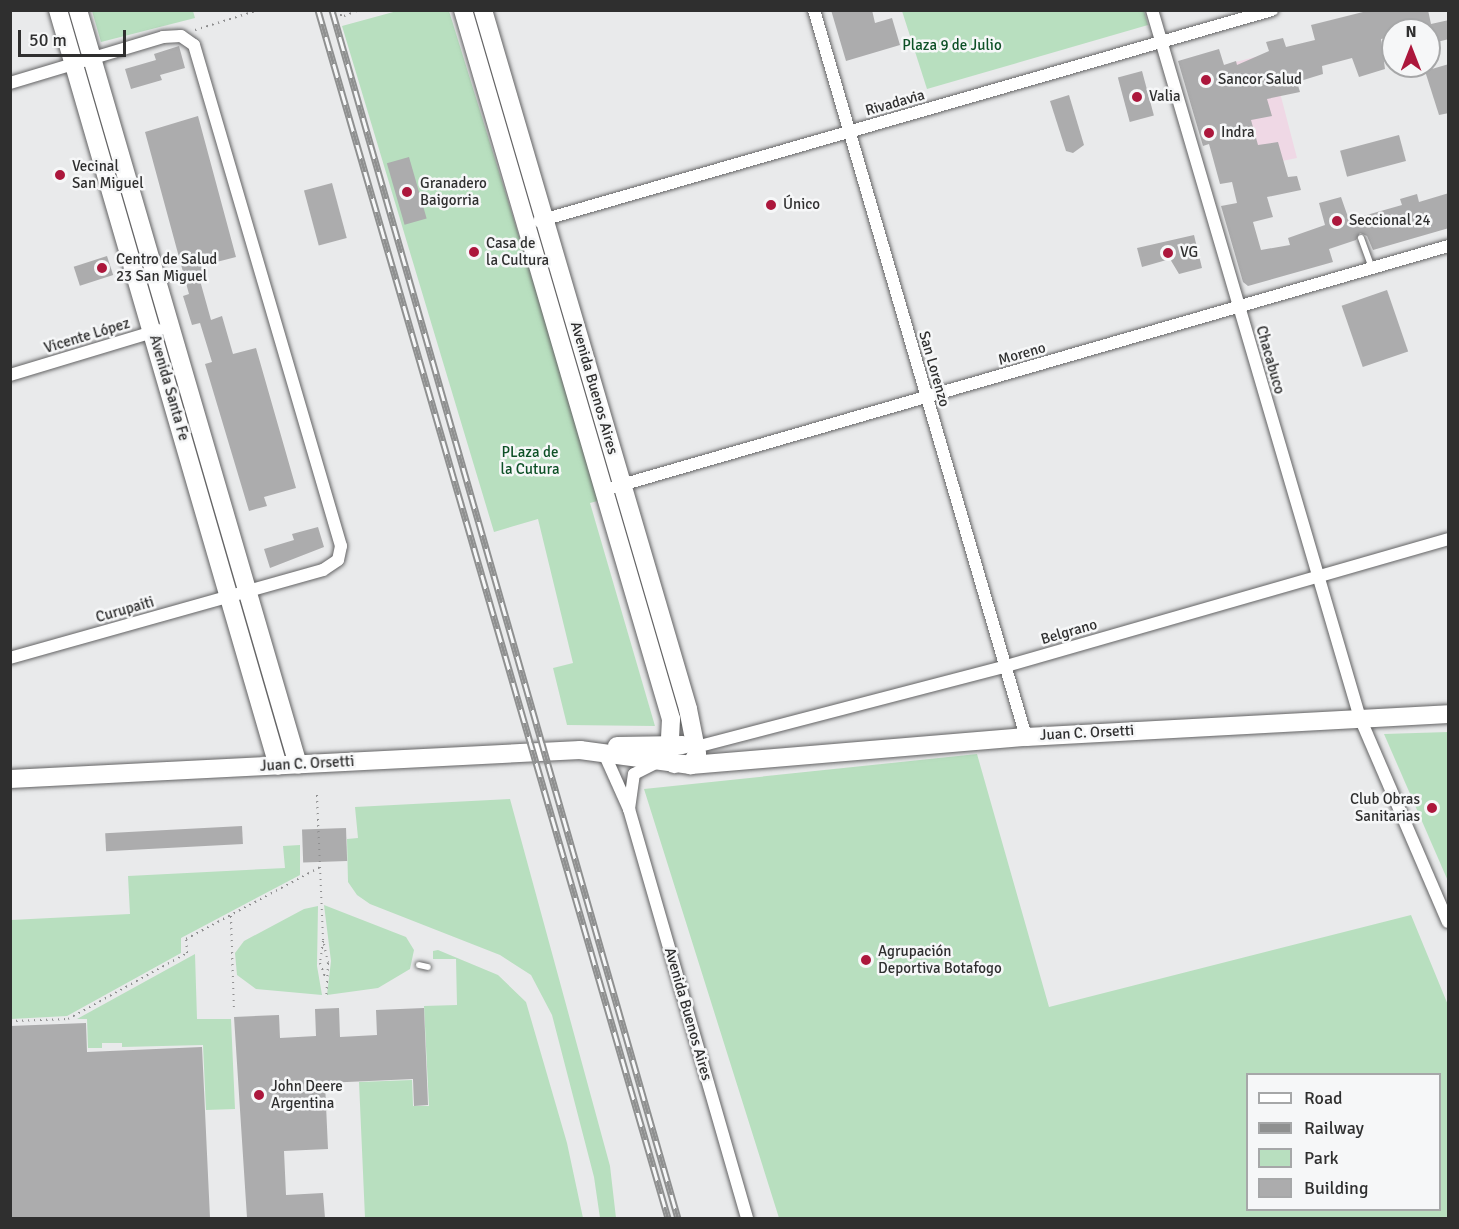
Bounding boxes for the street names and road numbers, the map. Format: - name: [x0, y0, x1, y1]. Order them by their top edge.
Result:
- street label: Rivadavia: [863, 86, 927, 120]
- street label: Vicente López: [42, 314, 132, 358]
- street label: Avenida Buenos Aires: [566, 320, 622, 456]
- street label: Chacabuco: [1252, 324, 1288, 396]
- street label: San Lorenzo: [915, 329, 953, 409]
- street label: Avenida Santa Fe: [145, 333, 193, 443]
- street label: Moreno: [996, 339, 1048, 369]
- street label: Curupaiti: [94, 593, 156, 627]
- street label: Belgrano: [1039, 615, 1099, 649]
- street label: Juan C. Orsetti: [1039, 722, 1135, 744]
- street label: Juan C. Orsetti: [259, 753, 355, 775]
- street label: Avenida Buenos Aires: [660, 946, 716, 1082]

